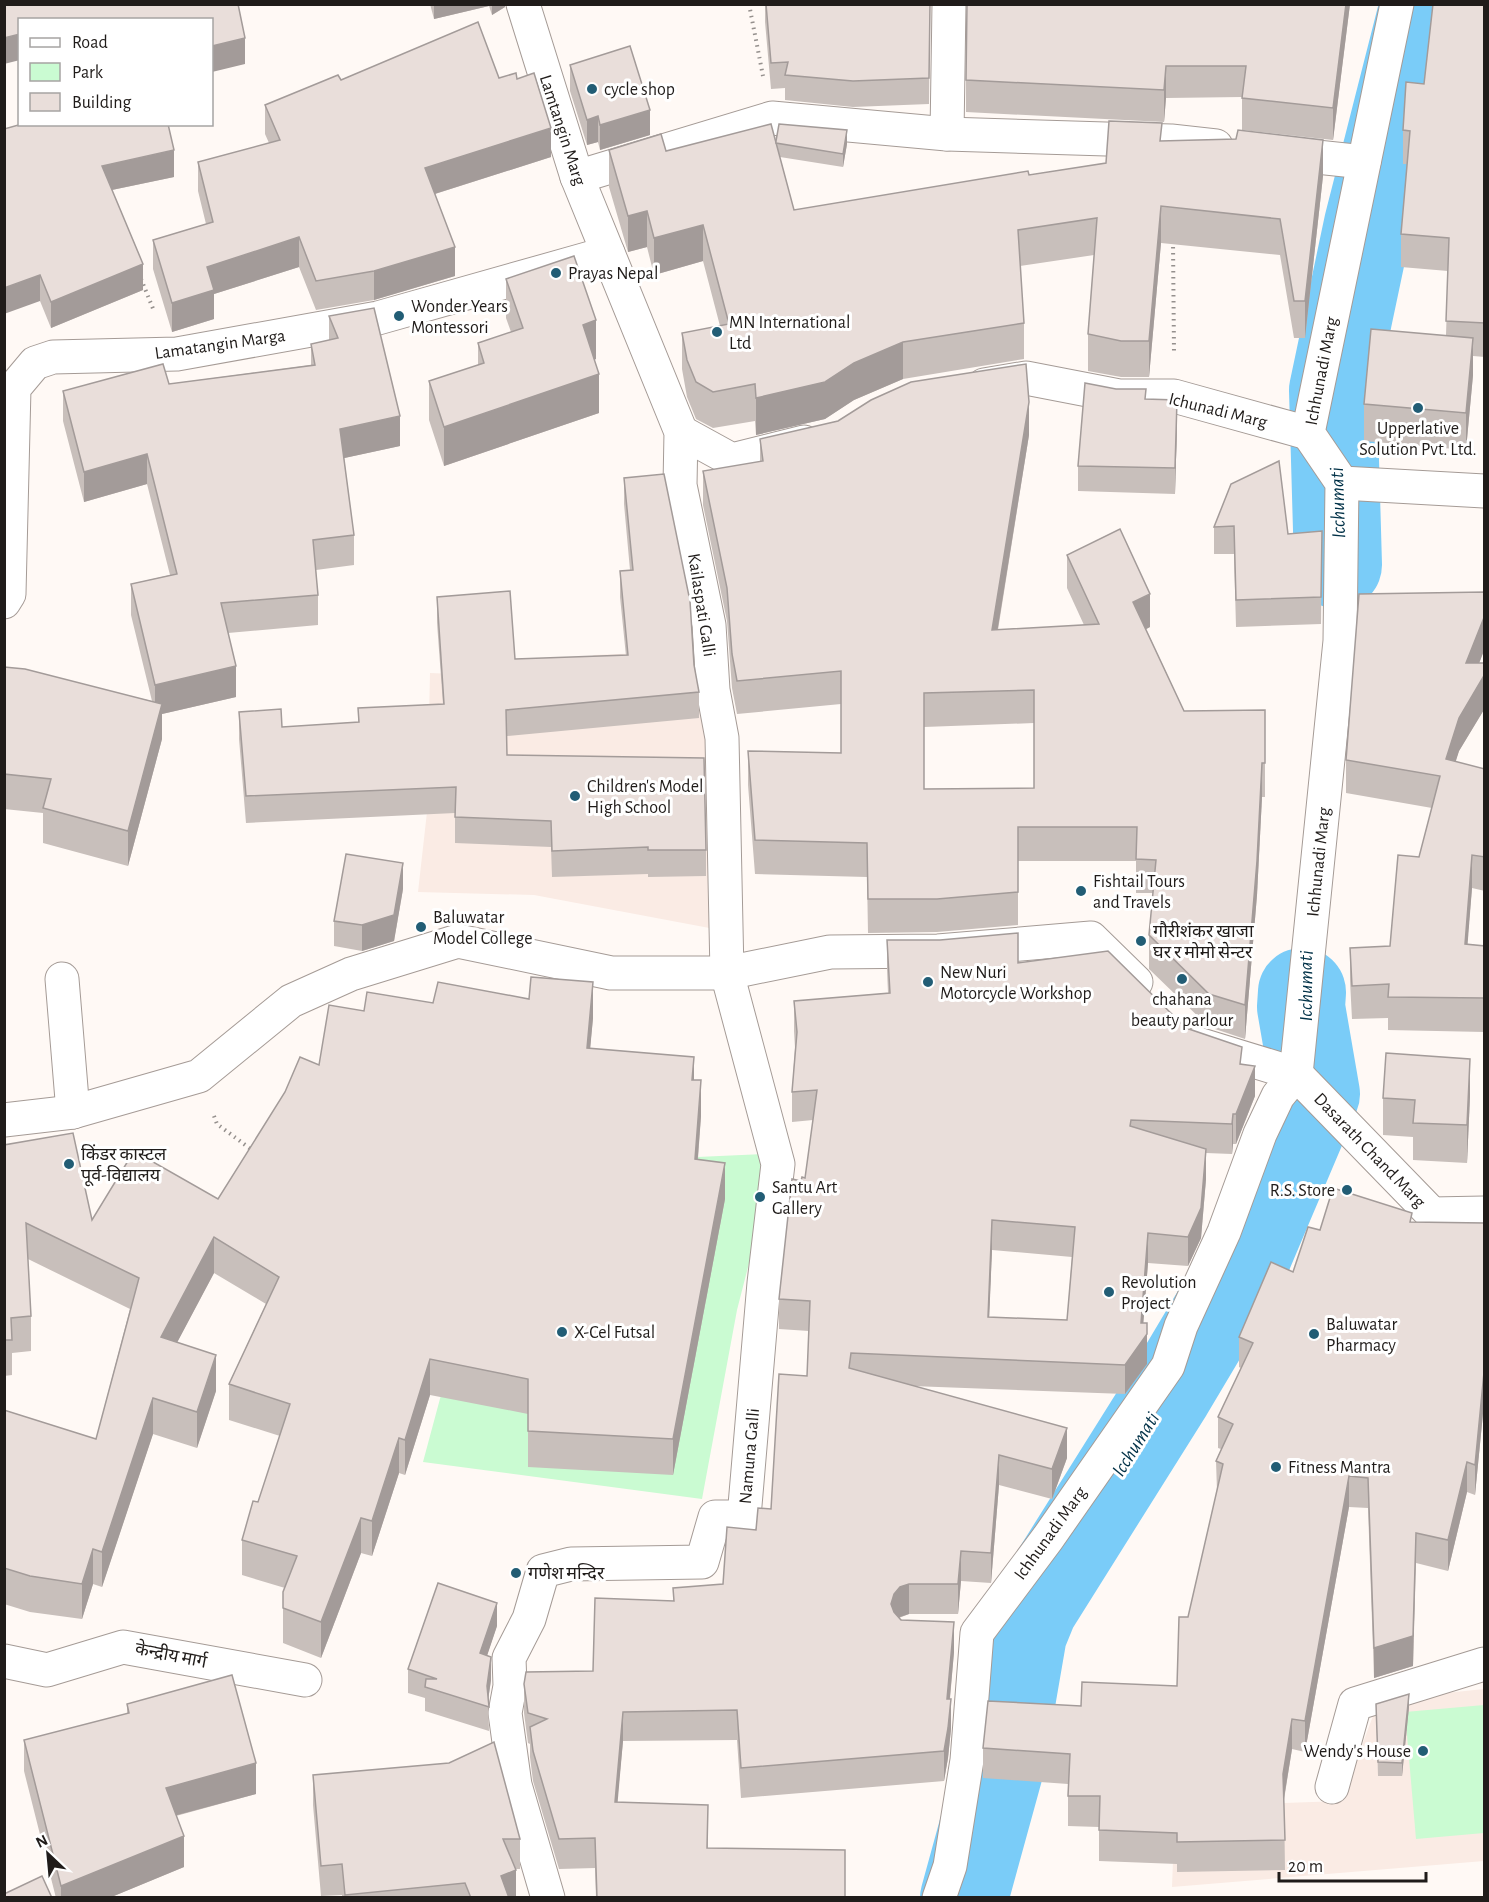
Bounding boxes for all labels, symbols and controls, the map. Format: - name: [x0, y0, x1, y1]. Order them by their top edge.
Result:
- legend: [18, 18, 213, 126]
- text: Road: [72, 34, 108, 52]
- text: Park: [72, 64, 104, 82]
- street label: Lamtangin Marg: [536, 73, 588, 188]
- place label: cycle shop: [604, 81, 675, 99]
- marker: cycle shop: [585, 82, 599, 96]
- text: Building: [72, 94, 132, 112]
- place label: Prayas Nepal: [568, 265, 658, 283]
- marker: Prayas Nepal: [549, 266, 563, 280]
- place label: Wonder Years Montessori: [411, 298, 508, 337]
- marker: Wonder Years Montessori: [392, 309, 406, 323]
- place label: MN International Ltd: [729, 314, 850, 353]
- street label: Ichhunadi Marg: [1303, 315, 1341, 427]
- marker: MN International Ltd: [710, 325, 724, 339]
- street label: Lamatangin Marga: [154, 327, 287, 363]
- street label: Ichunadi Marg: [1167, 390, 1269, 432]
- marker: Upperlative Solution Pvt. Ltd.: [1411, 401, 1425, 415]
- place label: Upperlative Solution Pvt. Ltd.: [1359, 420, 1477, 459]
- water label: Icchumati: [1327, 467, 1349, 539]
- street label: Kailaspati Galli: [684, 552, 718, 658]
- place label: Children's Model High School: [587, 778, 703, 817]
- marker: Children's Model High School: [568, 789, 582, 803]
- street label: Ichhunadi Marg: [1304, 806, 1334, 918]
- place label: Fishtail Tours and Travels: [1093, 873, 1185, 912]
- marker: Fishtail Tours and Travels: [1074, 884, 1088, 898]
- place label: Baluwatar Model College: [433, 909, 533, 948]
- marker: Baluwatar Model College: [414, 920, 428, 934]
- place label: गौरीशंकर खाजा घर र मोमो सेन्टर: [1153, 921, 1254, 962]
- marker: गौरीशंकर खाजा घर र मोमो सेन्टर: [1134, 934, 1148, 948]
- water label: Icchumati: [1296, 950, 1316, 1022]
- place label: New Nuri Motorcycle Workshop: [940, 964, 1092, 1003]
- marker: chahana beauty parlour: [1175, 972, 1189, 986]
- marker: New Nuri Motorcycle Workshop: [921, 975, 935, 989]
- place label: chahana beauty parlour: [1131, 991, 1234, 1030]
- street label: Dasarath Chand Marg: [1310, 1090, 1429, 1212]
- place label: किंडर कास्टल पूर्व-विद्यालय: [81, 1143, 167, 1187]
- marker: किंडर कास्टल पूर्व-विद्यालय: [62, 1157, 76, 1171]
- place label: Santu Art Gallery: [772, 1179, 837, 1218]
- place label: R.S. Store: [1270, 1182, 1335, 1200]
- marker: R.S. Store: [1340, 1183, 1354, 1197]
- marker: Santu Art Gallery: [753, 1190, 767, 1204]
- place label: Revolution Project: [1121, 1274, 1197, 1313]
- marker: Revolution Project: [1102, 1285, 1116, 1299]
- place label: Baluwatar Pharmacy: [1326, 1316, 1397, 1355]
- place label: X-Cel Futsal: [574, 1324, 655, 1342]
- marker: X-Cel Futsal: [555, 1325, 569, 1339]
- marker: Baluwatar Pharmacy: [1307, 1327, 1321, 1341]
- street label: Namuna Galli: [737, 1407, 763, 1505]
- water label: Icchumati: [1109, 1409, 1163, 1480]
- place label: Fitness Mantra: [1288, 1459, 1391, 1477]
- marker: Fitness Mantra: [1269, 1460, 1283, 1474]
- street label: Ichhunadi Marg: [1011, 1484, 1091, 1583]
- place label: गणेश मन्दिर: [528, 1562, 605, 1583]
- marker: गणेश मन्दिर: [509, 1566, 523, 1580]
- street label: केन्द्रीय मार्ग: [133, 1637, 210, 1672]
- place label: Wendy's House: [1304, 1743, 1411, 1761]
- marker: Wendy's House: [1416, 1744, 1430, 1758]
- north arrow: [18, 1824, 78, 1884]
- text: N: [33, 1832, 50, 1851]
- scale bar: [1279, 1845, 1426, 1883]
- text: 20 m: [1288, 1858, 1323, 1876]

